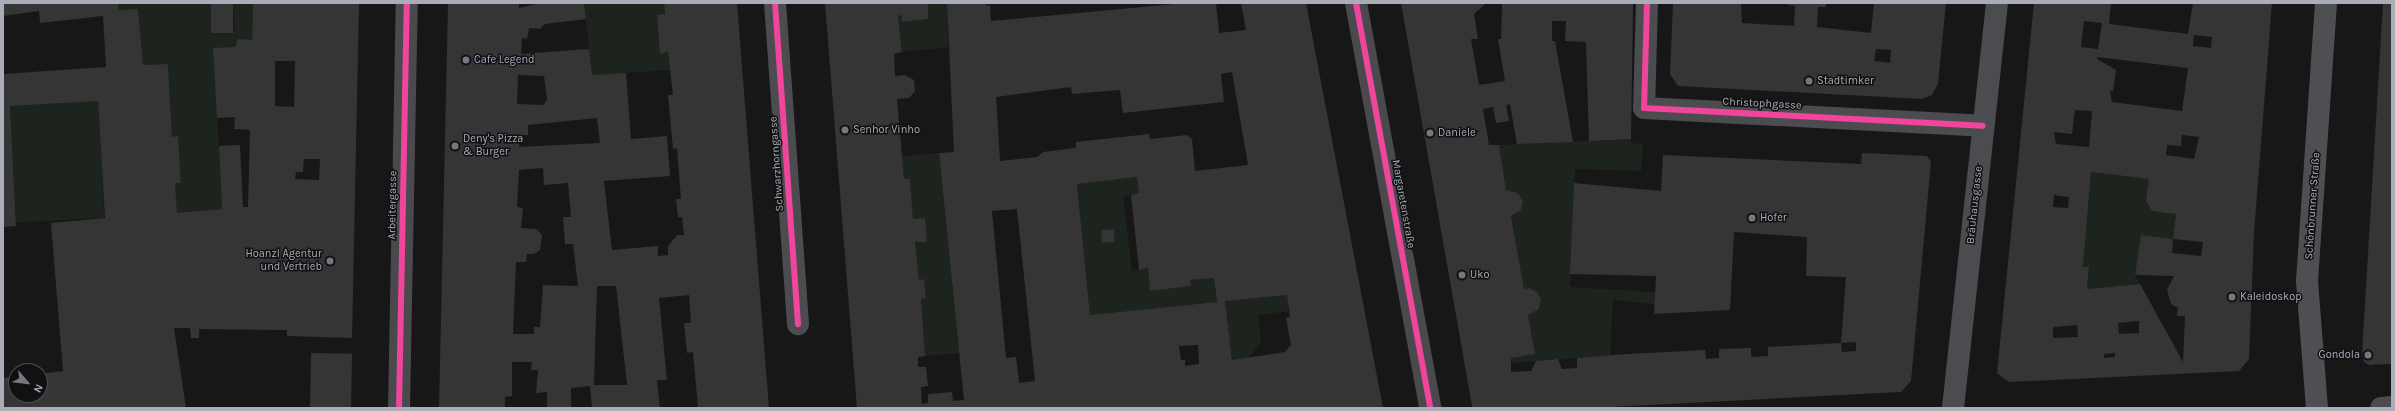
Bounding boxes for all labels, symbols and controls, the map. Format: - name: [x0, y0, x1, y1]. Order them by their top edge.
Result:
- place label: Cafe Legend: [474, 53, 535, 67]
- marker: Cafe Legend: [461, 55, 471, 65]
- place label: Stadtimker: [1817, 74, 1874, 88]
- marker: Stadtimker: [1804, 76, 1814, 86]
- street label: Christophgasse: [1722, 95, 1802, 113]
- street label: Schwarzhorngasse: [767, 116, 787, 212]
- place label: Senhor Vinho: [853, 123, 920, 137]
- marker: Senhor Vinho: [840, 125, 850, 135]
- place label: Daniele: [1438, 126, 1476, 140]
- marker: Daniele: [1425, 128, 1435, 138]
- place label: Deny's Pizza & Burger: [463, 133, 523, 159]
- marker: Deny's Pizza & Burger: [450, 141, 460, 151]
- street label: Schönbrunner Straße: [2303, 152, 2323, 260]
- street label: Margaretenstraße: [1389, 159, 1417, 249]
- street label: Bräuhausgasse: [1964, 165, 1986, 245]
- street label: Arbeitergasse: [386, 170, 400, 240]
- place label: Hofer: [1760, 211, 1787, 225]
- marker: Hofer: [1747, 213, 1757, 223]
- place label: Hoanzl Agentur und Vertrieb: [245, 248, 322, 274]
- marker: Hoanzl Agentur und Vertrieb: [325, 256, 335, 266]
- place label: Uko: [1470, 268, 1489, 282]
- marker: Uko: [1457, 270, 1467, 280]
- place label: Kaleidoskop: [2240, 290, 2302, 304]
- marker: Kaleidoskop: [2227, 292, 2237, 302]
- place label: Gondola: [2319, 348, 2360, 362]
- marker: Gondola: [2363, 350, 2373, 360]
- north arrow: [8, 363, 48, 403]
- text: N: [31, 382, 46, 395]

